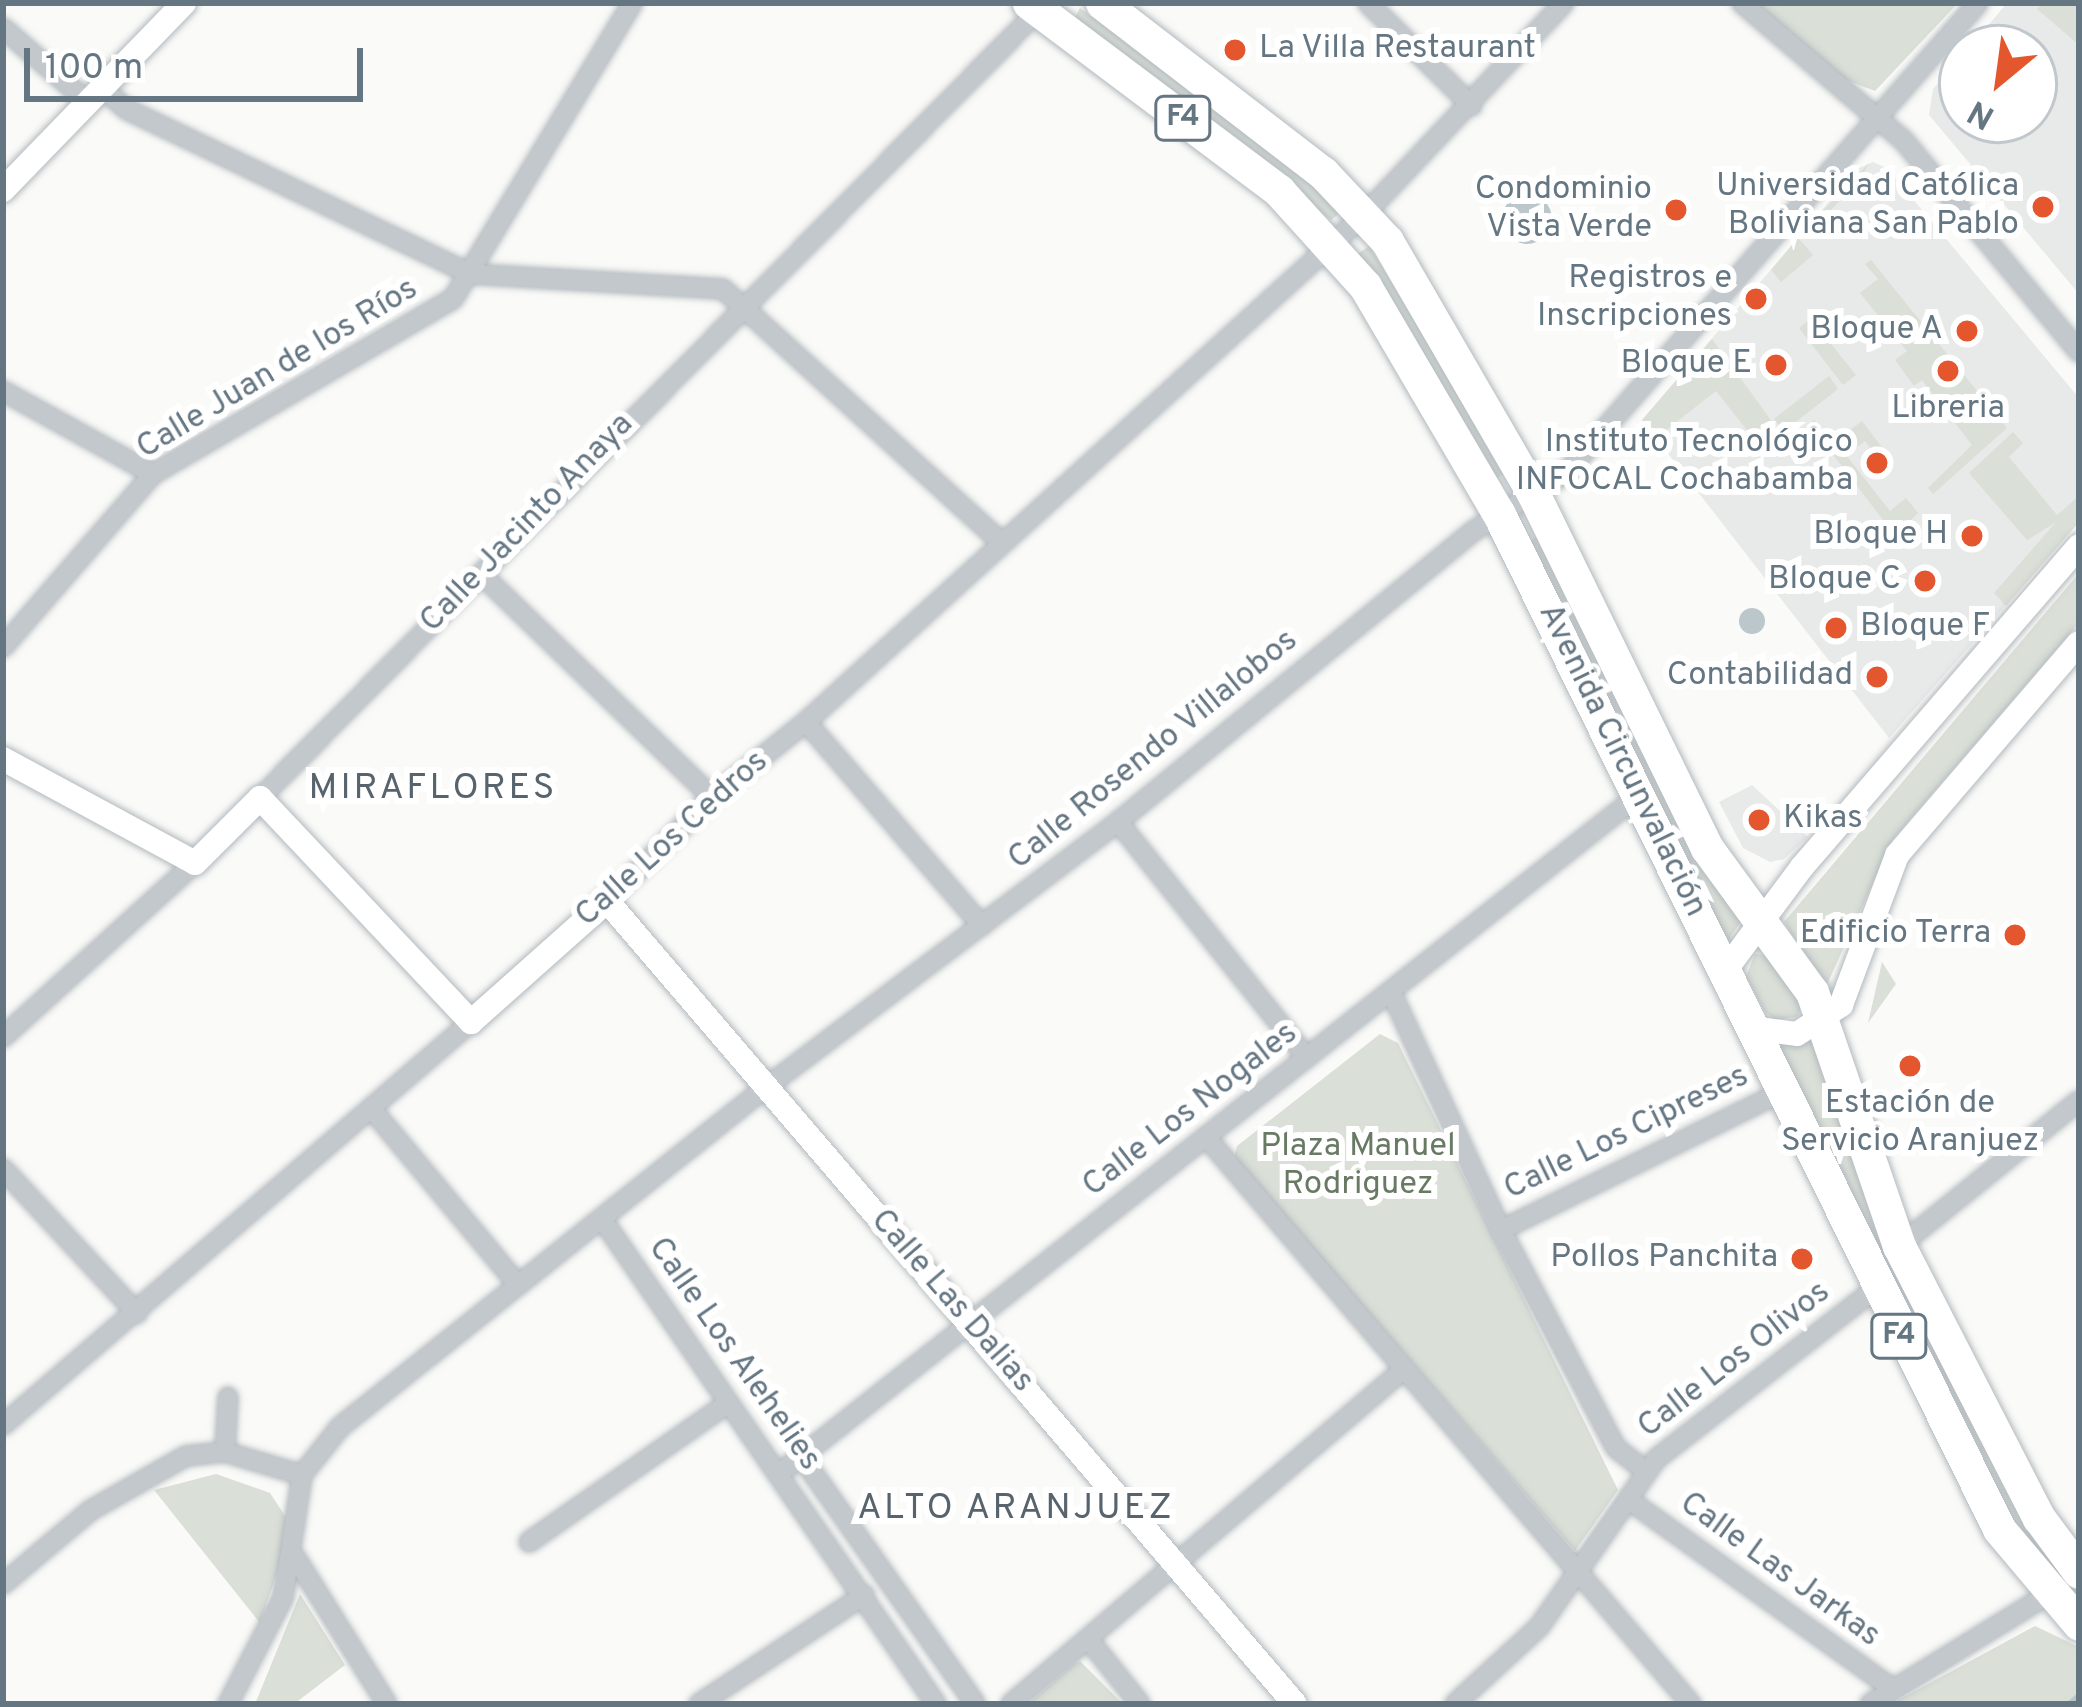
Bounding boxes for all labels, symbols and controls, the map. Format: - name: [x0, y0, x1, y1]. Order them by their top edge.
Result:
- scale bar: [30, 24, 369, 98]
- north arrow: [1938, 24, 2058, 144]
- place label: La Villa Restaurant: [1259, 30, 1537, 70]
- marker: La Villa Restaurant: [1222, 37, 1248, 63]
- text: 100 m: [45, 46, 143, 92]
- text: N: [1961, 89, 2003, 137]
- road number: F4: [1153, 94, 1213, 142]
- place label: Universidad Católica Boliviana San Pablo: [1716, 168, 2019, 246]
- place label: Condominio Vista Verde: [1475, 171, 1652, 249]
- marker: Universidad Católica Boliviana San Pablo: [2030, 194, 2056, 220]
- marker: Condominio Vista Verde: [1663, 197, 1689, 223]
- place label: Registros e Inscripciones: [1537, 260, 1732, 338]
- street label: Calle Juan de los Ríos: [130, 271, 426, 469]
- marker: Registros e Inscripciones: [1743, 286, 1769, 312]
- place label: Bloque A: [1809, 311, 1943, 351]
- marker: Bloque A: [1954, 318, 1980, 344]
- place label: Bloque E: [1620, 345, 1752, 385]
- marker: Bloque E: [1763, 352, 1789, 378]
- marker: Libreria: [1935, 358, 1961, 384]
- place label: Libreria: [1891, 390, 2005, 430]
- street label: Calle Jacinto Anaya: [413, 405, 643, 643]
- place label: Instituto Tecnológico INFOCAL Cochabamba: [1515, 424, 1853, 502]
- marker: Instituto Tecnológico INFOCAL Cochabamba: [1864, 450, 1890, 476]
- place label: Bloque H: [1813, 516, 1948, 556]
- marker: Bloque H: [1959, 523, 1985, 549]
- place label: Bloque C: [1768, 561, 1901, 601]
- marker: Bloque C: [1912, 568, 1938, 594]
- street label: Avenida Circunvalación: [1528, 598, 1714, 924]
- place label: Bloque F: [1860, 608, 1990, 648]
- marker: Bloque F: [1823, 615, 1849, 641]
- street label: Calle Rosendo Villalobos: [1001, 622, 1307, 880]
- place label: Contabilidad: [1667, 657, 1853, 697]
- marker: Contabilidad: [1864, 664, 1890, 690]
- street label: Calle Los Cedros: [569, 743, 777, 937]
- district label: MIRAFLORES: [309, 768, 557, 812]
- place label: Kikas: [1783, 800, 1863, 840]
- marker: Kikas: [1746, 807, 1772, 833]
- place label: Edificio Terra: [1798, 915, 1991, 955]
- marker: Edificio Terra: [2002, 922, 2028, 948]
- street label: Calle Los Nogales: [1076, 1015, 1306, 1207]
- marker: Estación de Servicio Aranjuez: [1897, 1053, 1923, 1079]
- street label: Calle Los Cipreses: [1498, 1058, 1756, 1210]
- place label: Estación de Servicio Aranjuez: [1780, 1085, 2040, 1163]
- park label: Plaza Manuel Rodriguez: [1260, 1128, 1456, 1206]
- street label: Calle Las Dalias: [861, 1202, 1041, 1402]
- street label: Calle Los Alehelies: [637, 1230, 829, 1480]
- place label: Pollos Panchita: [1550, 1239, 1778, 1279]
- marker: Pollos Panchita: [1789, 1246, 1815, 1272]
- street label: Calle Los Olivos: [1631, 1274, 1839, 1448]
- road number: F4: [1869, 1312, 1929, 1360]
- street label: Calle Las Jarkas: [1671, 1485, 1887, 1657]
- district label: ALTO ARANJUEZ: [856, 1488, 1176, 1532]

